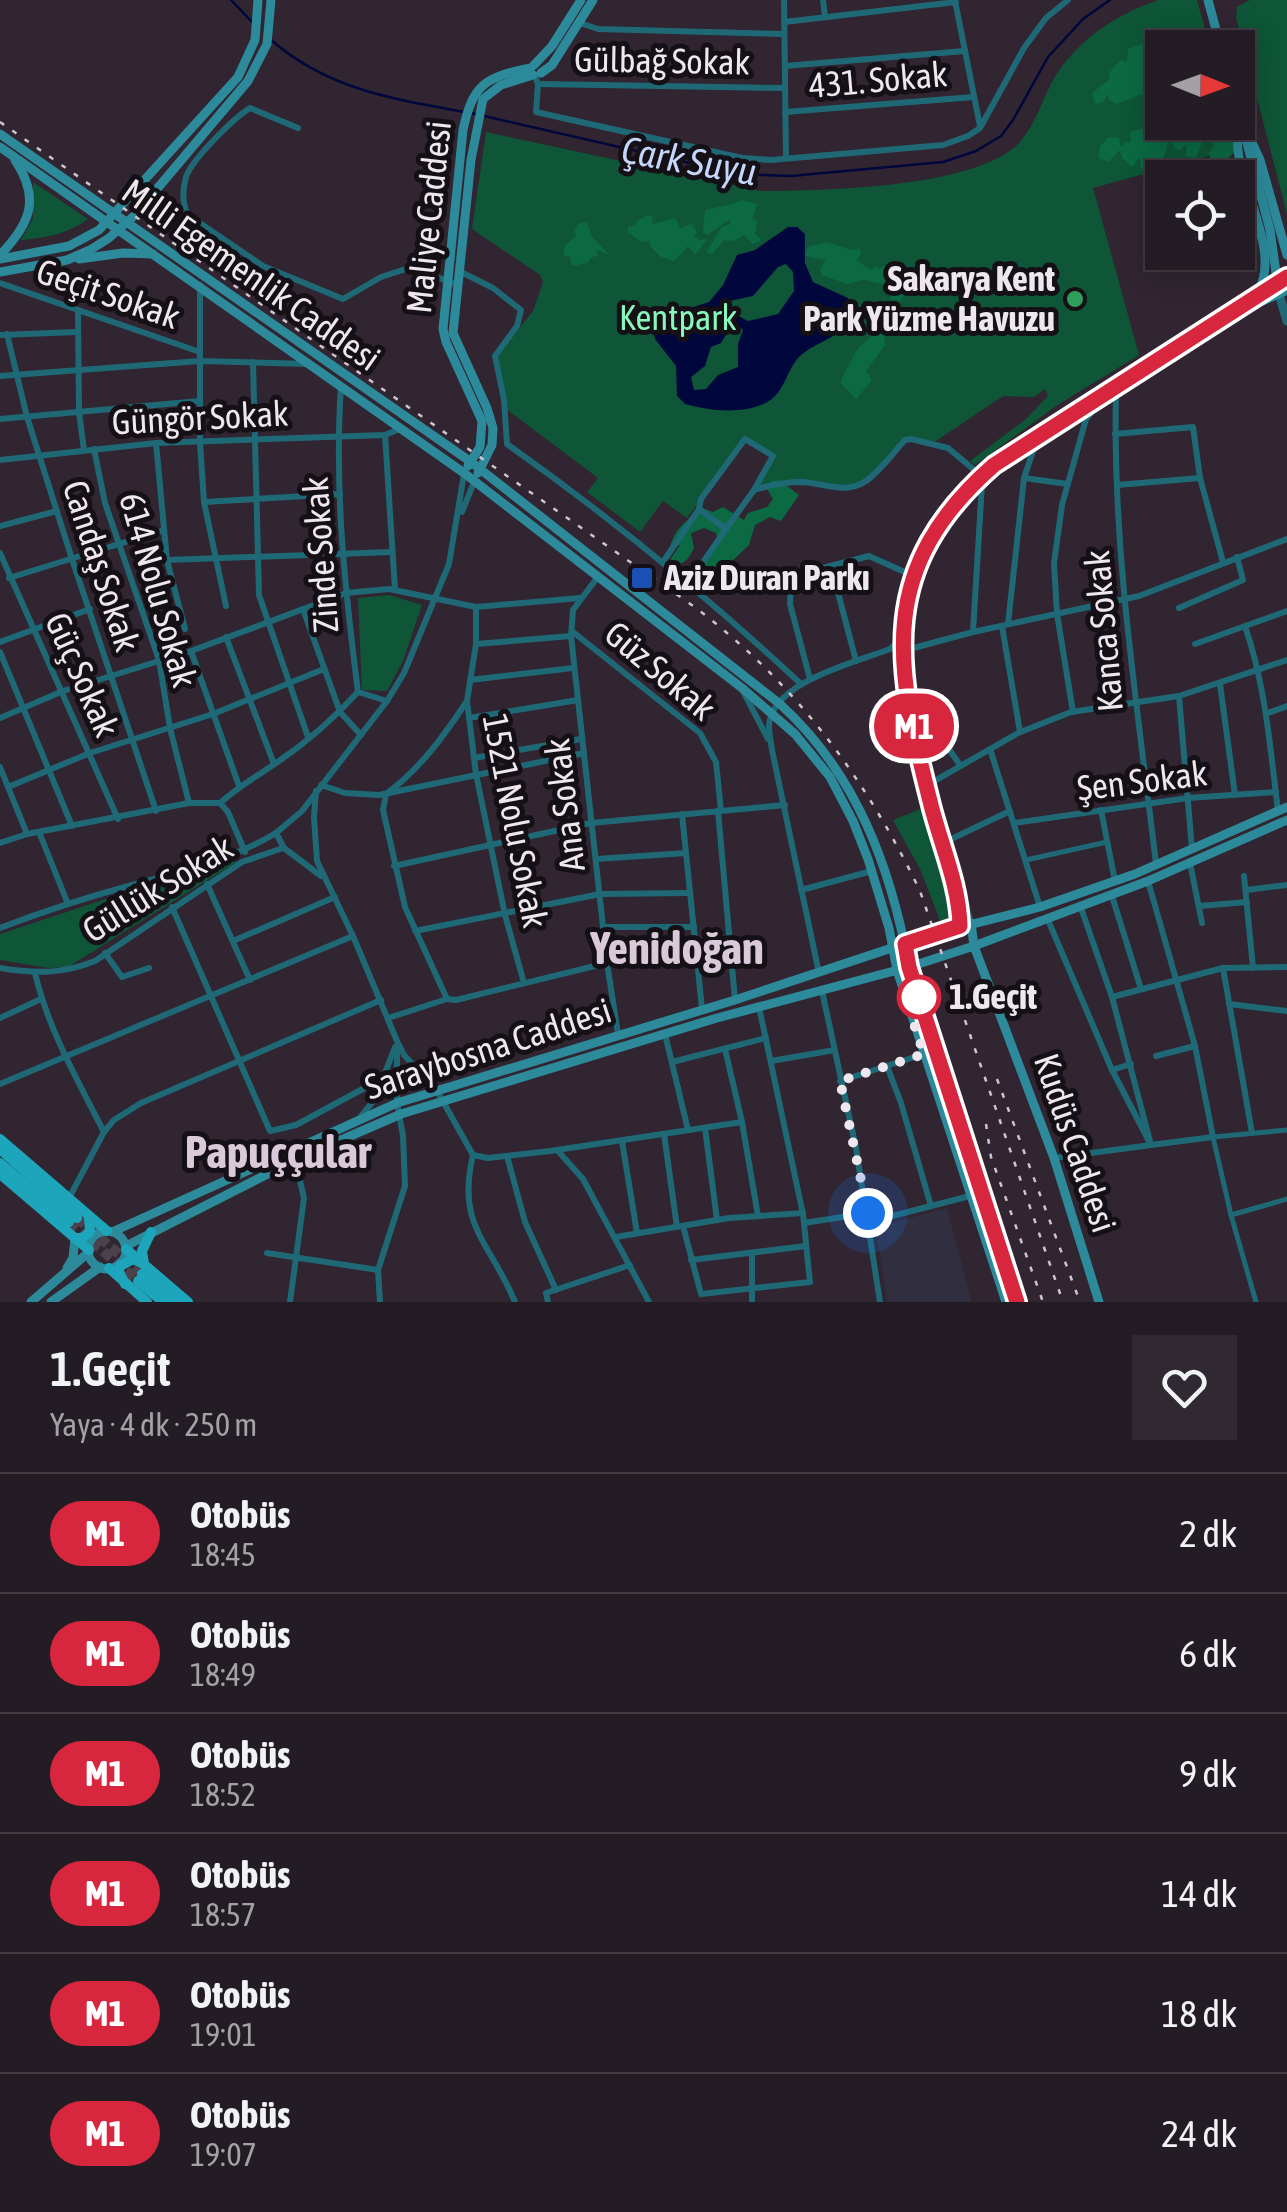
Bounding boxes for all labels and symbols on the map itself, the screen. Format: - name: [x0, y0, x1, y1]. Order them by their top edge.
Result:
- north arrow: [1145, 30, 1255, 140]
- street label: Gülbağ Sokak: [574, 38, 750, 82]
- street label: 431. Sokak: [807, 53, 949, 105]
- street label: Maliye Caddesi: [398, 119, 458, 315]
- water label: Çark Suyu: [618, 128, 760, 194]
- street label: Milli Egemenlik Caddesi: [115, 170, 388, 378]
- street label: Geçit Sokak: [32, 250, 185, 336]
- place label: Sakarya Kent Park Yüzme Havuzu: [803, 258, 1055, 338]
- marker: Sakarya Kent Park Yüzme Havuzu: [1064, 288, 1086, 310]
- park label: Kentpark: [619, 297, 737, 337]
- street label: Güngör Sokak: [111, 392, 289, 442]
- street label: Candaş Sokak: [56, 475, 148, 656]
- street label: Zinde Sokak: [295, 476, 345, 634]
- street label: 614 Nolu Sokak: [112, 488, 206, 692]
- street label: Kanca Sokak: [1076, 549, 1130, 713]
- place label: Aziz Duran Parkı: [663, 557, 870, 597]
- marker: Aziz Duran Parkı: [629, 565, 655, 591]
- street label: Güç Sokak: [38, 606, 128, 743]
- street label: Güz Sokak: [598, 613, 724, 728]
- line badge: M1: [869, 694, 959, 758]
- street label: 1521 Nolu Sokak: [476, 711, 556, 931]
- street label: Ana Sokak: [536, 736, 592, 874]
- street label: Şen Sokak: [1075, 752, 1209, 808]
- street label: Güllük Sokak: [75, 826, 240, 950]
- district label: Yenidoğan: [589, 922, 764, 974]
- marker: 1.Geçit: [898, 976, 940, 1018]
- place label: 1.Geçit: [949, 976, 1037, 1016]
- street label: Saraybosna Caddesi: [360, 989, 616, 1107]
- street label: Kudüs Caddesi: [1027, 1048, 1125, 1237]
- district label: Papuççular: [185, 1126, 373, 1178]
- your location: [843, 1188, 893, 1238]

